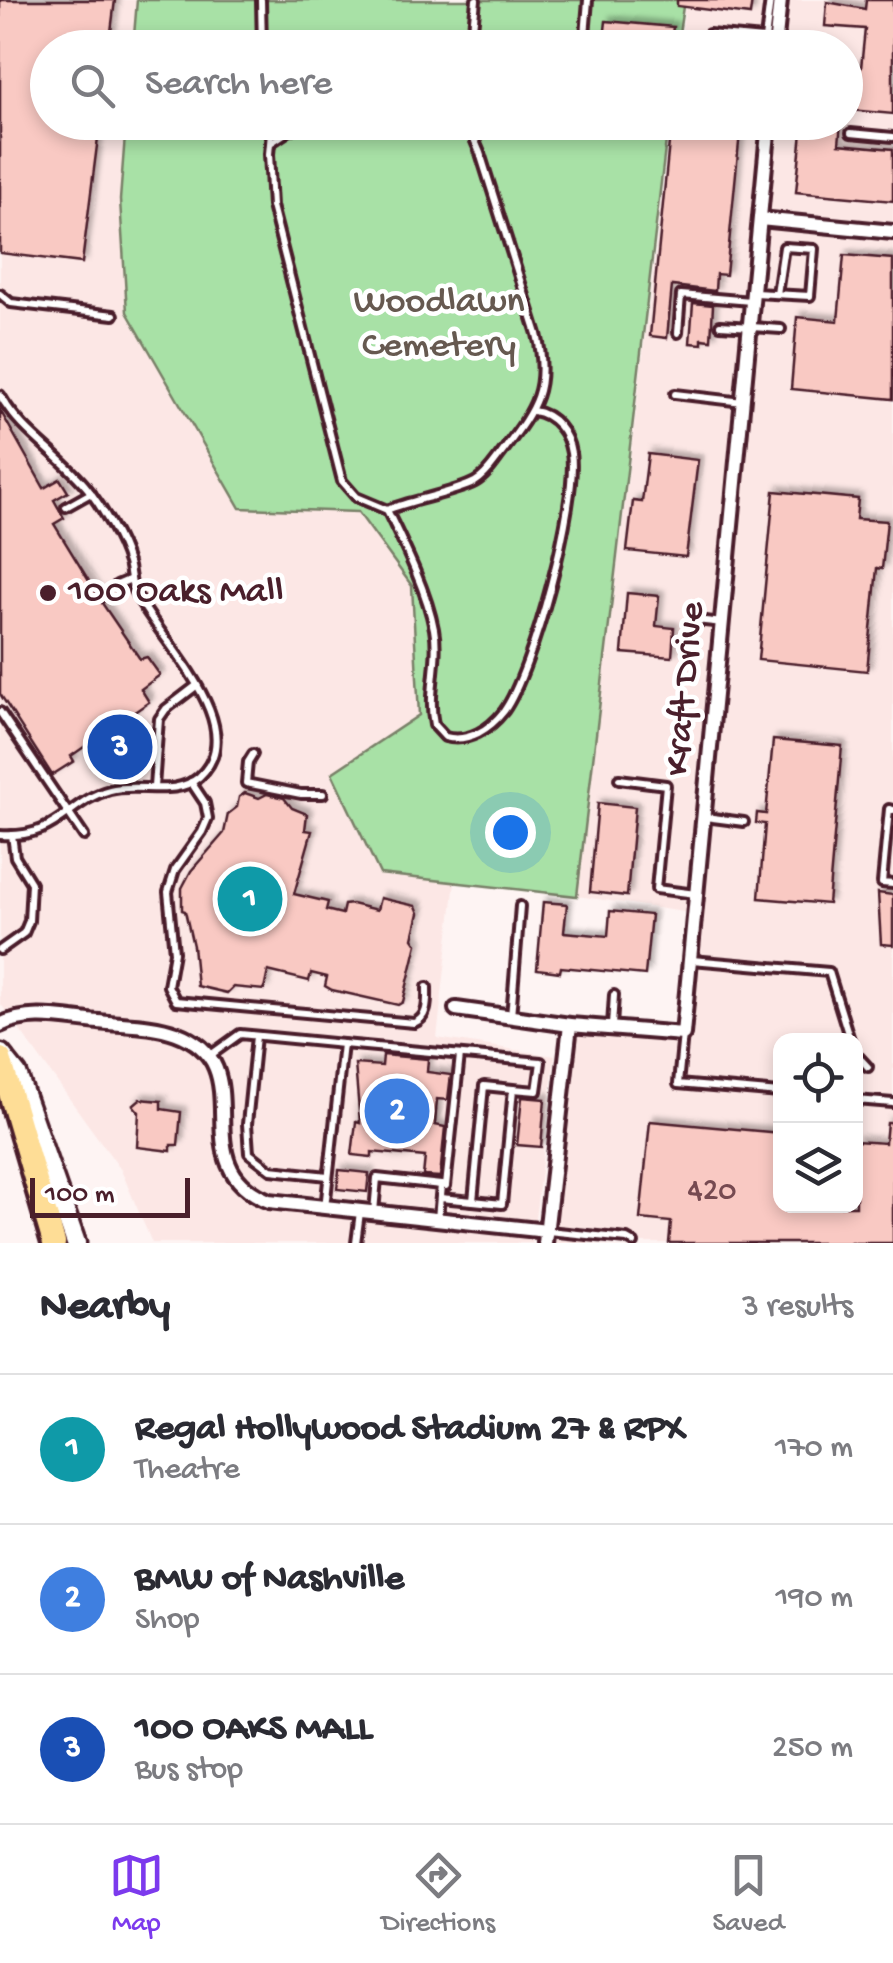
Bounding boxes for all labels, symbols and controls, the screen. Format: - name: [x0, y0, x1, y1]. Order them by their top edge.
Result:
- search box: [30, 30, 863, 140]
- icon: search: [65, 58, 120, 113]
- text: Search here: [145, 63, 332, 107]
- park label: Woodlawn Cemetery: [354, 281, 524, 369]
- place label: 100 Oaks Mall: [67, 571, 284, 615]
- marker: 100 Oaks Mall: [37, 582, 59, 604]
- street label: Kraft Drive: [657, 600, 717, 778]
- pin: 3: [88, 710, 152, 784]
- your location: [485, 807, 536, 858]
- pin: 1: [218, 862, 282, 936]
- map controls: [773, 1033, 863, 1213]
- button: locate: [773, 1033, 863, 1123]
- pin: 2: [364, 1074, 430, 1148]
- button: layers: [773, 1123, 863, 1213]
- scale bar: [30, 1173, 190, 1218]
- house number: 420: [688, 1173, 737, 1211]
- text: 100 m: [45, 1179, 115, 1212]
- text: Nearby: [40, 1284, 170, 1333]
- text: 3 results: [742, 1289, 853, 1327]
- text: Regal Hollywood Stadium 27 & RPX: [135, 1408, 685, 1452]
- text: 1: [66, 1430, 79, 1468]
- text: 170 m: [775, 1430, 853, 1468]
- text: Theatre: [135, 1452, 240, 1490]
- text: BMW of Nashville: [135, 1558, 404, 1602]
- text: 2: [65, 1580, 80, 1618]
- text: 190 m: [776, 1580, 853, 1618]
- text: Shop: [135, 1602, 199, 1640]
- text: 100 OAKS MALL: [135, 1708, 372, 1752]
- text: 3: [64, 1730, 81, 1768]
- text: 250 m: [772, 1730, 853, 1768]
- text: Bus stop: [135, 1752, 243, 1790]
- tab: Map: [109, 1848, 164, 1941]
- tab: Directions: [381, 1848, 495, 1941]
- tab: Saved: [712, 1848, 784, 1941]

